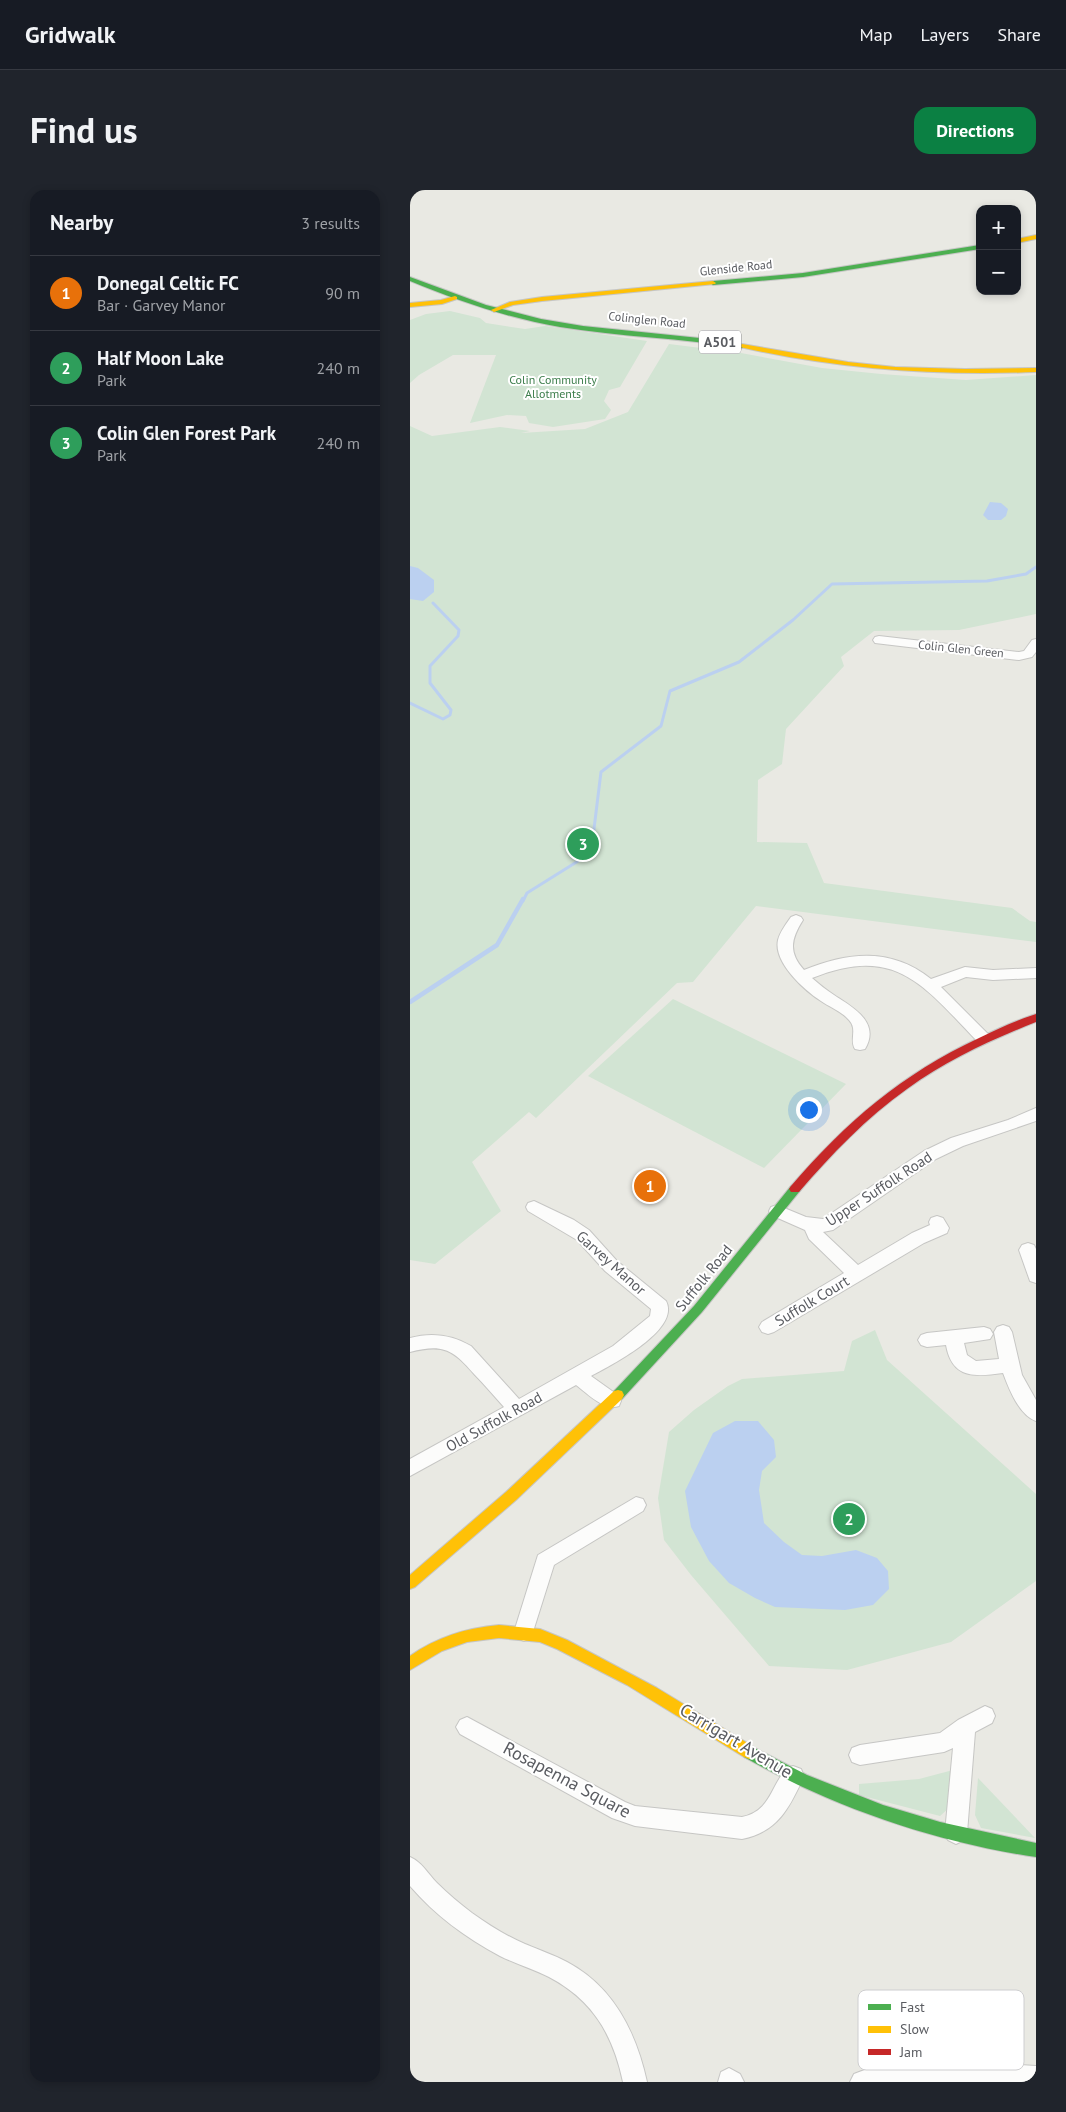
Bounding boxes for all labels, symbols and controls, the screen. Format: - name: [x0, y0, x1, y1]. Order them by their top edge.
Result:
- text: Gridwalk: [25, 19, 115, 50]
- text: Map: [860, 23, 892, 46]
- text: Layers: [920, 23, 969, 46]
- text: Share: [997, 23, 1041, 46]
- text: Find us: [30, 107, 138, 153]
- button: Directions: [914, 107, 1036, 154]
- map controls: [976, 205, 1021, 295]
- button: +: [976, 205, 1021, 250]
- text: Nearby: [50, 209, 113, 236]
- text: 3 results: [301, 213, 360, 233]
- button: −: [976, 250, 1021, 295]
- street label: Glenside Road: [699, 256, 773, 279]
- text: Donegal Celtic FC: [97, 271, 239, 295]
- text: 1: [61, 283, 71, 303]
- text: 90 m: [325, 283, 360, 303]
- text: Bar · Garvey Manor: [97, 295, 226, 315]
- street label: Colinglen Road: [608, 308, 686, 331]
- road number: A501: [699, 330, 741, 353]
- text: Half Moon Lake: [97, 346, 224, 370]
- text: 2: [61, 358, 71, 378]
- text: 240 m: [317, 358, 360, 378]
- text: Park: [97, 370, 126, 390]
- park label: Colin Community Allotments: [509, 372, 597, 401]
- text: Colin Glen Forest Park: [97, 421, 276, 445]
- text: 3: [61, 433, 71, 453]
- text: 240 m: [317, 433, 360, 453]
- text: Park: [97, 445, 126, 465]
- street label: Colin Glen Green: [917, 637, 1005, 660]
- pin: 3: [567, 825, 599, 863]
- your location: [796, 1097, 822, 1123]
- street label: Upper Suffolk Road: [822, 1147, 936, 1230]
- pin: 1: [634, 1167, 666, 1205]
- street label: Garvey Manor: [573, 1226, 650, 1299]
- street label: Suffolk Road: [671, 1240, 736, 1315]
- street label: Suffolk Court: [771, 1271, 852, 1330]
- street label: Old Suffolk Road: [442, 1387, 545, 1456]
- pin: 2: [833, 1500, 865, 1538]
- street label: Carrigart Avenue: [676, 1698, 797, 1783]
- street label: Rosapenna Square: [499, 1736, 635, 1823]
- legend: [858, 1990, 1024, 2070]
- text: Fast: [900, 1998, 925, 2016]
- text: Slow: [900, 2020, 930, 2038]
- text: Jam: [899, 2043, 922, 2061]

